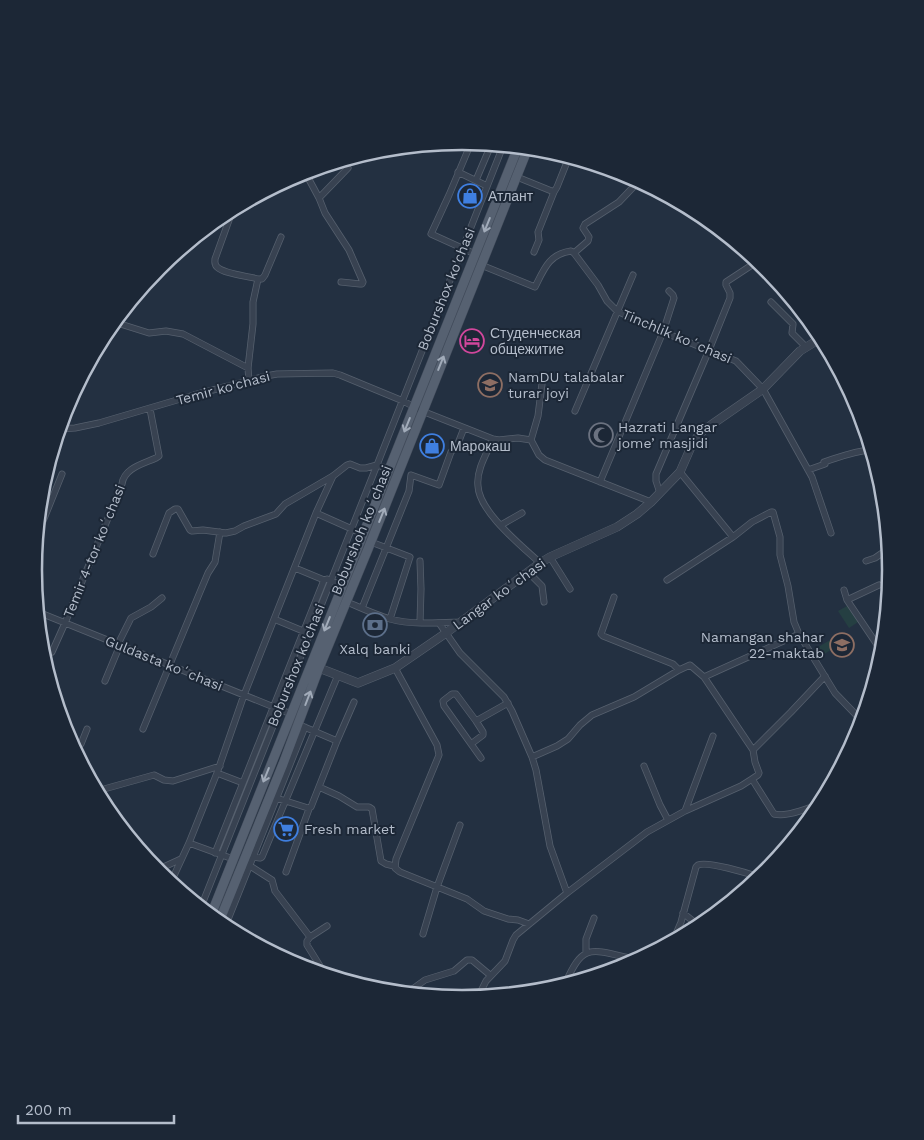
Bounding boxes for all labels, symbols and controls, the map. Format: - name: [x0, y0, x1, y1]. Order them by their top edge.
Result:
- shop icon: Атлант: [457, 183, 483, 209]
- place label: Атлант: [488, 188, 534, 204]
- one-way arrow: [482, 217, 491, 232]
- street label: Boburshox ko'chasi: [414, 225, 478, 353]
- street label: Tinchlik koʻchasi: [620, 306, 734, 366]
- place label: Студенческая общежитие: [490, 325, 581, 357]
- hotel icon: Студенческая общежитие: [459, 328, 485, 354]
- one-way arrow: [438, 356, 447, 371]
- street label: Temir ko'chasi: [174, 368, 272, 408]
- place label: NamDU talabalar turar joyi: [508, 369, 625, 401]
- school or university icon: NamDU talabalar turar joyi: [477, 372, 503, 398]
- one-way arrow: [402, 416, 411, 432]
- place label: Hazrati Langar jome’ masjidi: [616, 419, 717, 451]
- mosque icon: Hazrati Langar jome’ masjidi: [588, 422, 614, 448]
- shop icon: Марокаш: [419, 433, 445, 459]
- place label: Марокаш: [450, 438, 511, 454]
- street label: Boburshoh koʻchasi: [328, 463, 394, 597]
- street label: Temir 4-tor koʻchasi: [60, 482, 128, 620]
- one-way arrow: [378, 507, 387, 523]
- street label: Langar koʻchasi: [450, 555, 548, 633]
- street label: Boburshox ko'chasi: [264, 601, 328, 729]
- bank icon: Xalq banki: [362, 612, 388, 638]
- one-way arrow: [322, 616, 332, 631]
- place label: Namangan shahar 22-maktab: [701, 629, 824, 661]
- street label: Guldasta koʻchasi: [103, 632, 225, 694]
- school or university icon: Namangan shahar 22-maktab: [829, 632, 855, 658]
- place label: Xalq banki: [339, 641, 411, 657]
- one-way arrow: [304, 691, 313, 706]
- one-way arrow: [261, 767, 271, 782]
- supermarket icon: Fresh market: [273, 816, 299, 842]
- place label: Fresh market: [304, 821, 395, 837]
- scale bar: [18, 1092, 174, 1124]
- text: 200 m: [25, 1101, 72, 1119]

